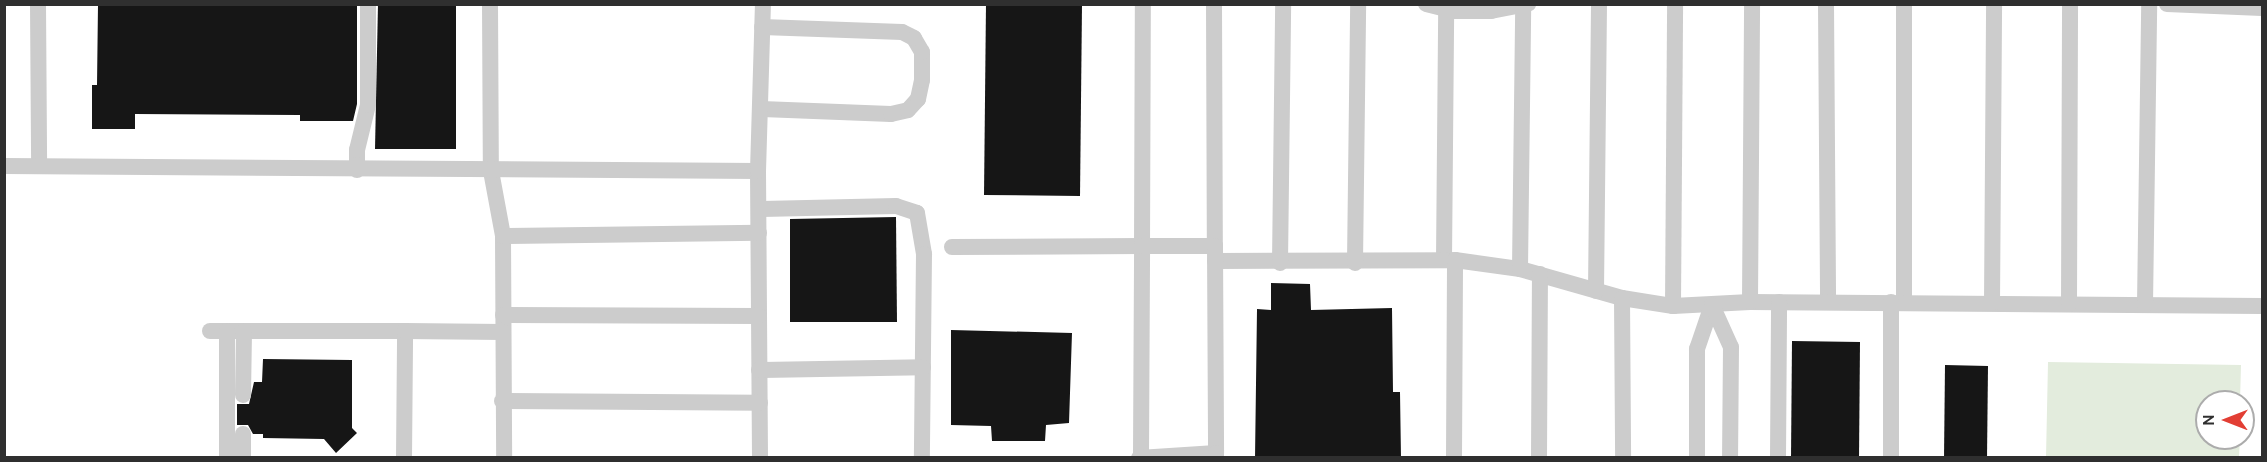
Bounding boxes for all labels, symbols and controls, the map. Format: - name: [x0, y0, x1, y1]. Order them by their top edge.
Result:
- north arrow: [2195, 390, 2255, 450]
- text: N: [2199, 414, 2218, 426]

